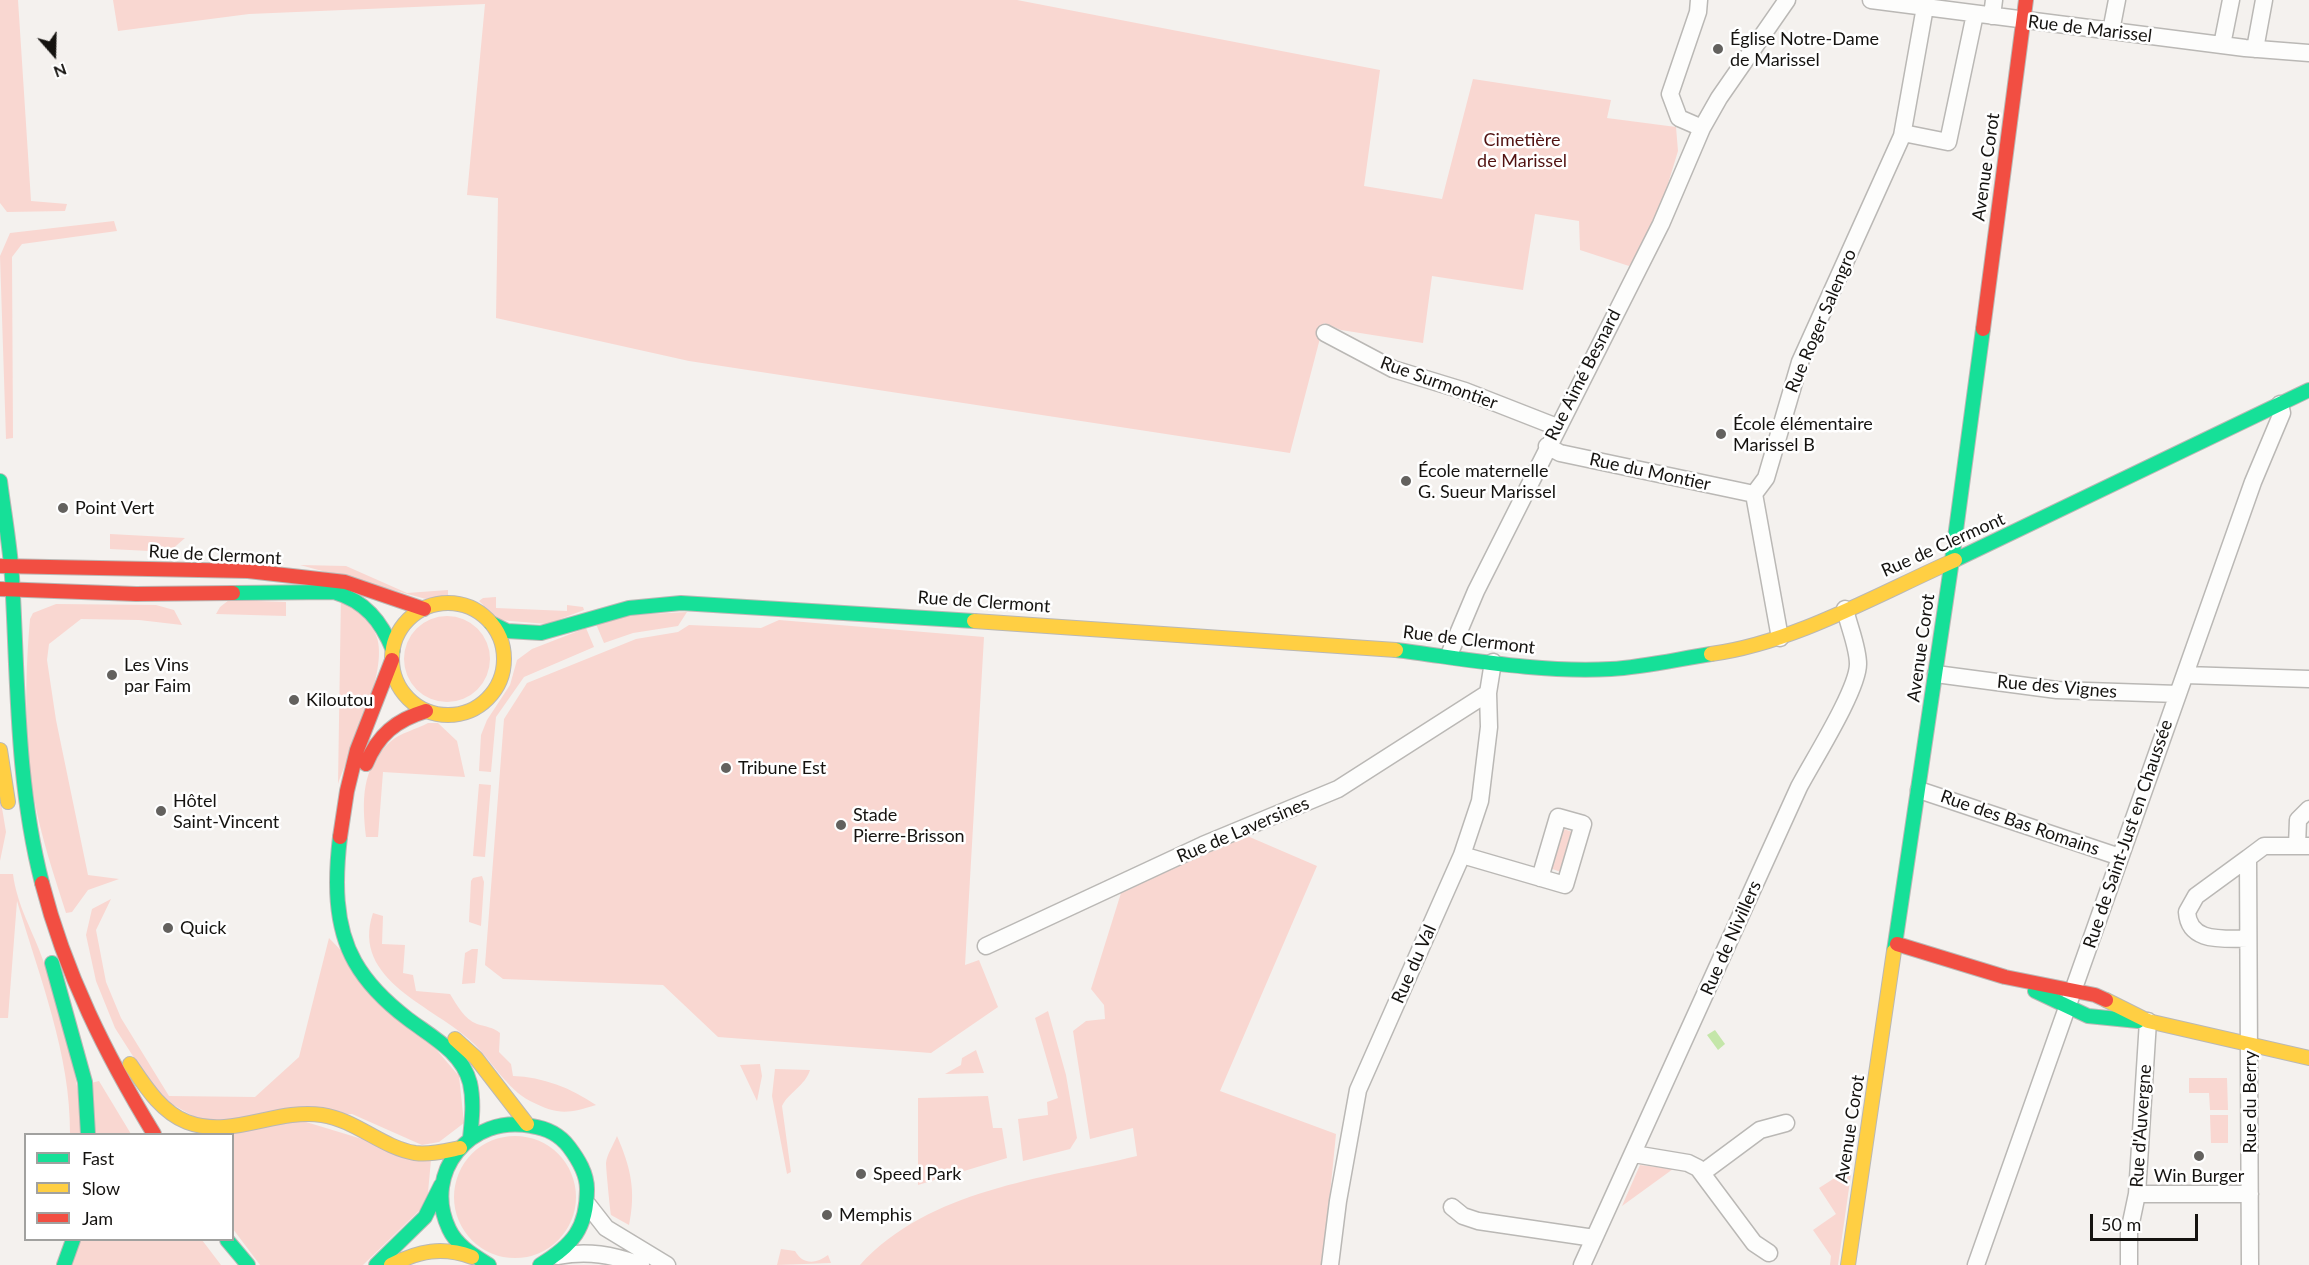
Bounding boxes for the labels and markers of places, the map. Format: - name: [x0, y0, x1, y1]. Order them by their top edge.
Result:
- place label: Église Notre-Dame de Marissel: [1730, 28, 1879, 70]
- marker: Église Notre-Dame de Marissel: [1711, 42, 1725, 56]
- place label: École élémentaire Marissel B: [1733, 413, 1873, 456]
- marker: École élémentaire Marissel B: [1714, 427, 1728, 441]
- place label: École maternelle G. Sueur Marissel: [1418, 460, 1556, 502]
- marker: École maternelle G. Sueur Marissel: [1399, 474, 1413, 488]
- place label: Point Vert: [75, 497, 154, 519]
- marker: Point Vert: [56, 501, 70, 515]
- place label: Les Vins par Faim: [124, 654, 191, 696]
- marker: Les Vins par Faim: [105, 668, 119, 682]
- place label: Kiloutou: [306, 689, 373, 711]
- marker: Kiloutou: [287, 693, 301, 707]
- place label: Tribune Est: [738, 757, 826, 779]
- marker: Tribune Est: [719, 761, 733, 775]
- place label: Hôtel Saint-Vincent: [173, 790, 279, 832]
- marker: Hôtel Saint-Vincent: [154, 804, 168, 818]
- place label: Stade Pierre-Brisson: [853, 804, 965, 846]
- marker: Stade Pierre-Brisson: [834, 818, 848, 832]
- place label: Quick: [180, 917, 226, 939]
- marker: Quick: [161, 921, 175, 935]
- marker: Win Burger: [2192, 1149, 2206, 1163]
- place label: Speed Park: [873, 1163, 962, 1185]
- place label: Win Burger: [2154, 1165, 2244, 1187]
- marker: Speed Park: [854, 1167, 868, 1181]
- place label: Memphis: [839, 1204, 912, 1226]
- marker: Memphis: [820, 1208, 834, 1222]

